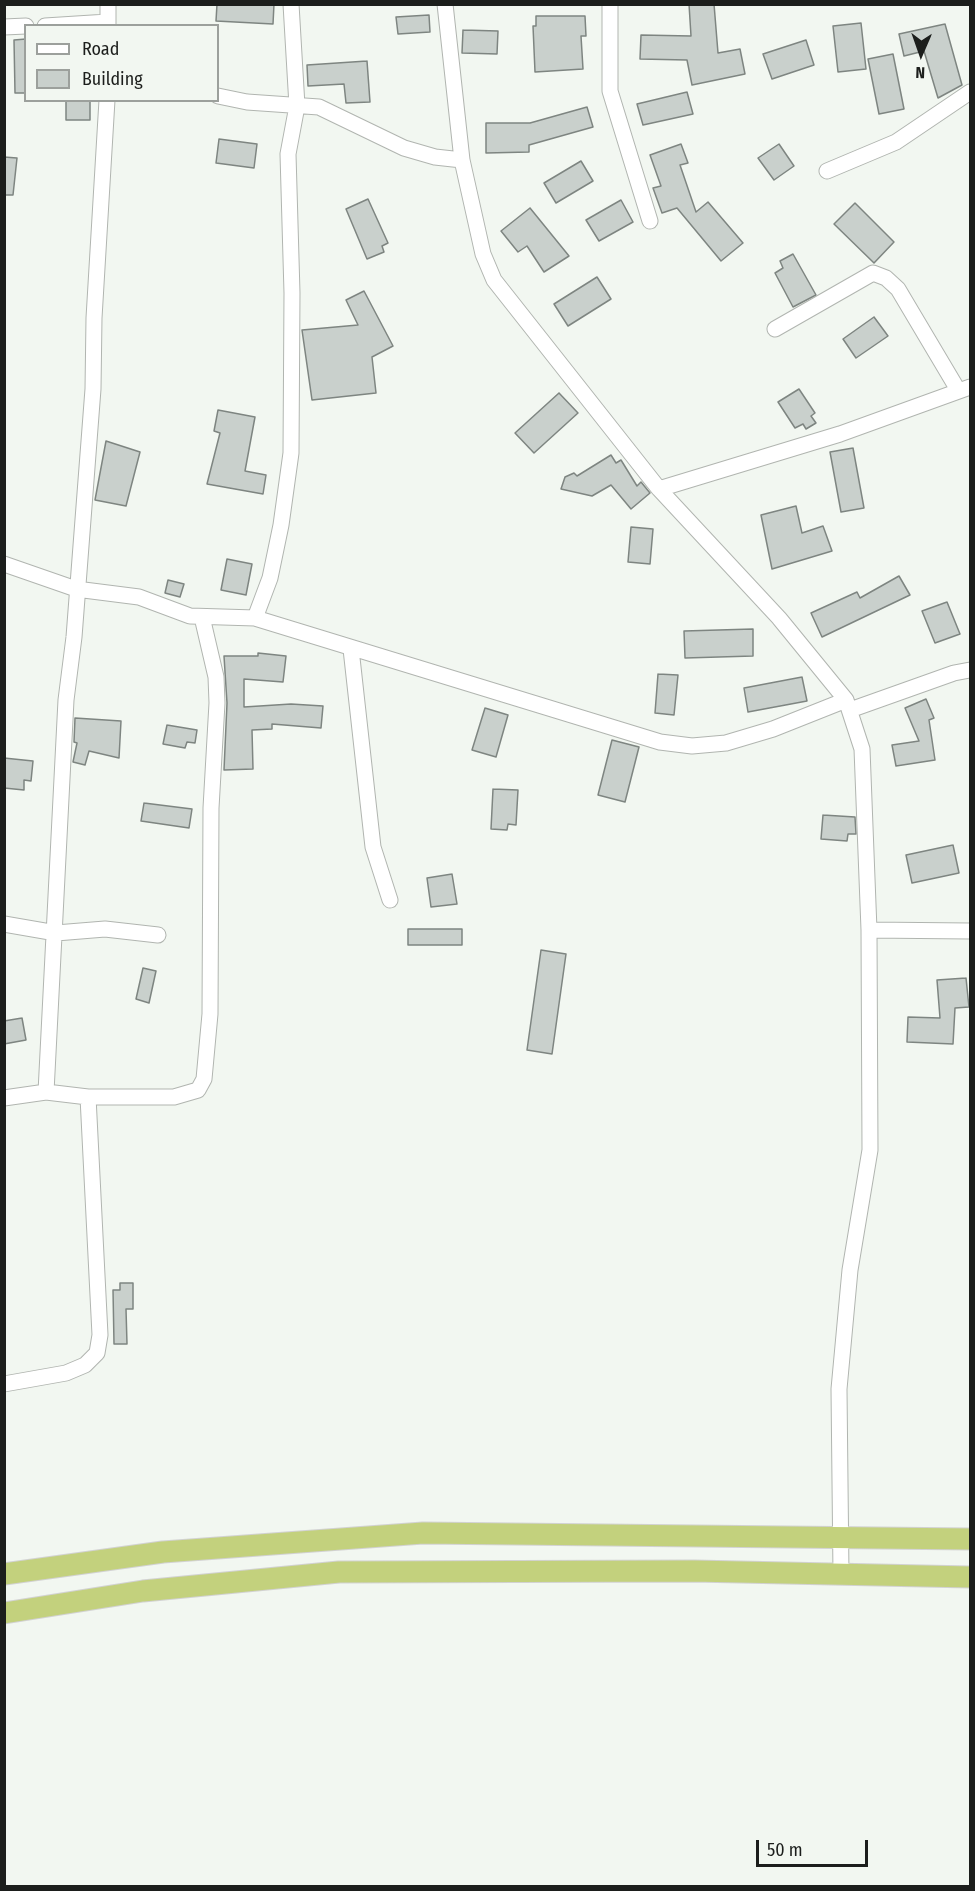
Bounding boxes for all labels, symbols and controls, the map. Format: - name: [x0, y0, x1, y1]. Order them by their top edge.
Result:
- legend: [24, 24, 219, 102]
- north arrow: [891, 24, 951, 84]
- text: Road: [82, 38, 119, 60]
- text: N: [915, 63, 925, 82]
- text: Building: [82, 68, 143, 90]
- scale bar: [759, 1828, 872, 1866]
- text: 50 m: [767, 1839, 803, 1861]

